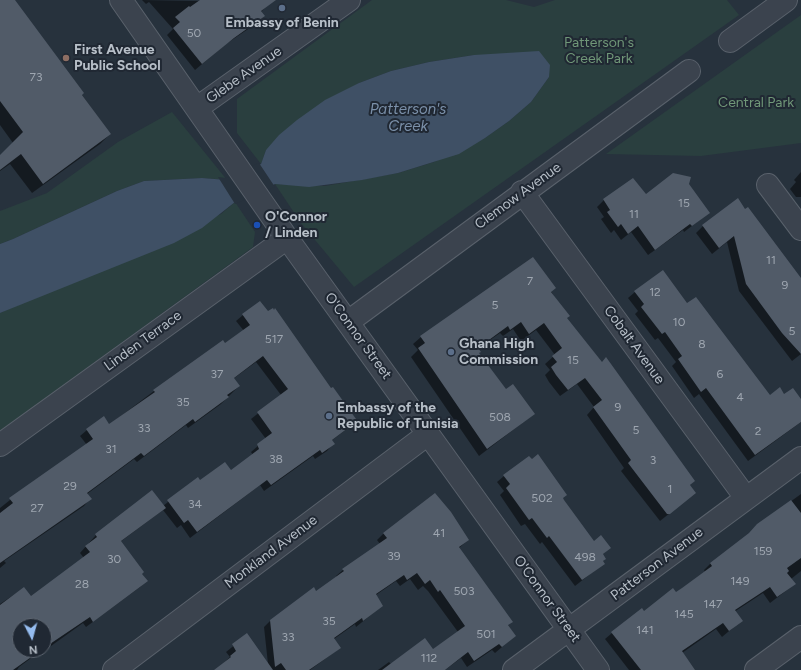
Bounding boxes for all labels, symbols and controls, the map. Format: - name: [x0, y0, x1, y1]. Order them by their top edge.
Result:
- marker: Embassy of Benin: [277, 3, 287, 13]
- place label: Embassy of Benin: [225, 15, 339, 31]
- house number: 50: [187, 26, 201, 40]
- park label: Patterson's Creek Park: [564, 35, 634, 68]
- place label: First Avenue Public School: [74, 42, 161, 74]
- street label: Glebe Avenue: [203, 43, 285, 107]
- marker: First Avenue Public School: [61, 53, 71, 63]
- house number: 73: [30, 70, 42, 84]
- park label: Central Park: [718, 95, 794, 111]
- water label: Patterson's Creek: [370, 101, 446, 136]
- street label: Clemow Avenue: [472, 159, 564, 233]
- house number: 15: [678, 196, 690, 210]
- house number: 11: [629, 207, 639, 221]
- place label: O'Connor / Linden: [265, 209, 327, 242]
- marker: O'Connor / Linden: [252, 220, 262, 230]
- house number: 11: [766, 253, 776, 267]
- house number: 7: [527, 274, 533, 288]
- house number: 9: [782, 278, 788, 292]
- house number: 12: [649, 285, 661, 299]
- street label: O'Connor Street: [321, 289, 395, 383]
- house number: 5: [492, 298, 498, 312]
- street label: Cobalt Avenue: [600, 303, 668, 387]
- street label: Linden Terrace: [101, 307, 185, 375]
- house number: 10: [673, 315, 685, 329]
- house number: 5: [789, 324, 795, 338]
- house number: 517: [265, 332, 283, 346]
- place label: Ghana High Commission: [459, 336, 538, 368]
- house number: 8: [698, 337, 706, 351]
- marker: Ghana High Commission: [446, 347, 456, 357]
- house number: 15: [567, 353, 579, 367]
- house number: 37: [211, 367, 223, 381]
- house number: 6: [717, 367, 723, 381]
- house number: 4: [736, 390, 744, 404]
- house number: 35: [176, 395, 190, 409]
- place label: Embassy of the Republic of Tunisia: [337, 400, 458, 432]
- house number: 9: [615, 400, 621, 414]
- house number: 508: [489, 410, 511, 424]
- marker: Embassy of the Republic of Tunisia: [324, 411, 334, 421]
- house number: 33: [137, 421, 151, 435]
- house number: 5: [633, 423, 639, 437]
- house number: 2: [755, 424, 761, 438]
- house number: 31: [105, 442, 117, 456]
- house number: 38: [269, 452, 283, 466]
- house number: 3: [650, 453, 656, 467]
- house number: 29: [63, 479, 77, 493]
- house number: 1: [668, 482, 672, 496]
- house number: 502: [531, 491, 553, 505]
- house number: 34: [188, 497, 202, 511]
- house number: 27: [30, 501, 44, 515]
- street label: Monkland Avenue: [221, 512, 321, 592]
- street label: Patterson Avenue: [608, 524, 706, 604]
- house number: 41: [433, 526, 445, 540]
- house number: 159: [754, 544, 772, 558]
- house number: 39: [387, 549, 401, 563]
- house number: 498: [574, 550, 596, 564]
- house number: 30: [107, 552, 121, 566]
- street label: O'Connor Street: [510, 552, 584, 646]
- house number: 149: [730, 574, 750, 588]
- house number: 28: [75, 577, 89, 591]
- house number: 503: [453, 584, 475, 598]
- house number: 147: [704, 597, 722, 611]
- house number: 145: [674, 607, 694, 621]
- house number: 35: [322, 614, 336, 628]
- north arrow: [12, 618, 52, 658]
- house number: 141: [636, 623, 654, 637]
- house number: 501: [476, 627, 496, 641]
- house number: 33: [281, 630, 295, 644]
- text: N: [28, 643, 38, 656]
- house number: 112: [421, 651, 437, 665]

